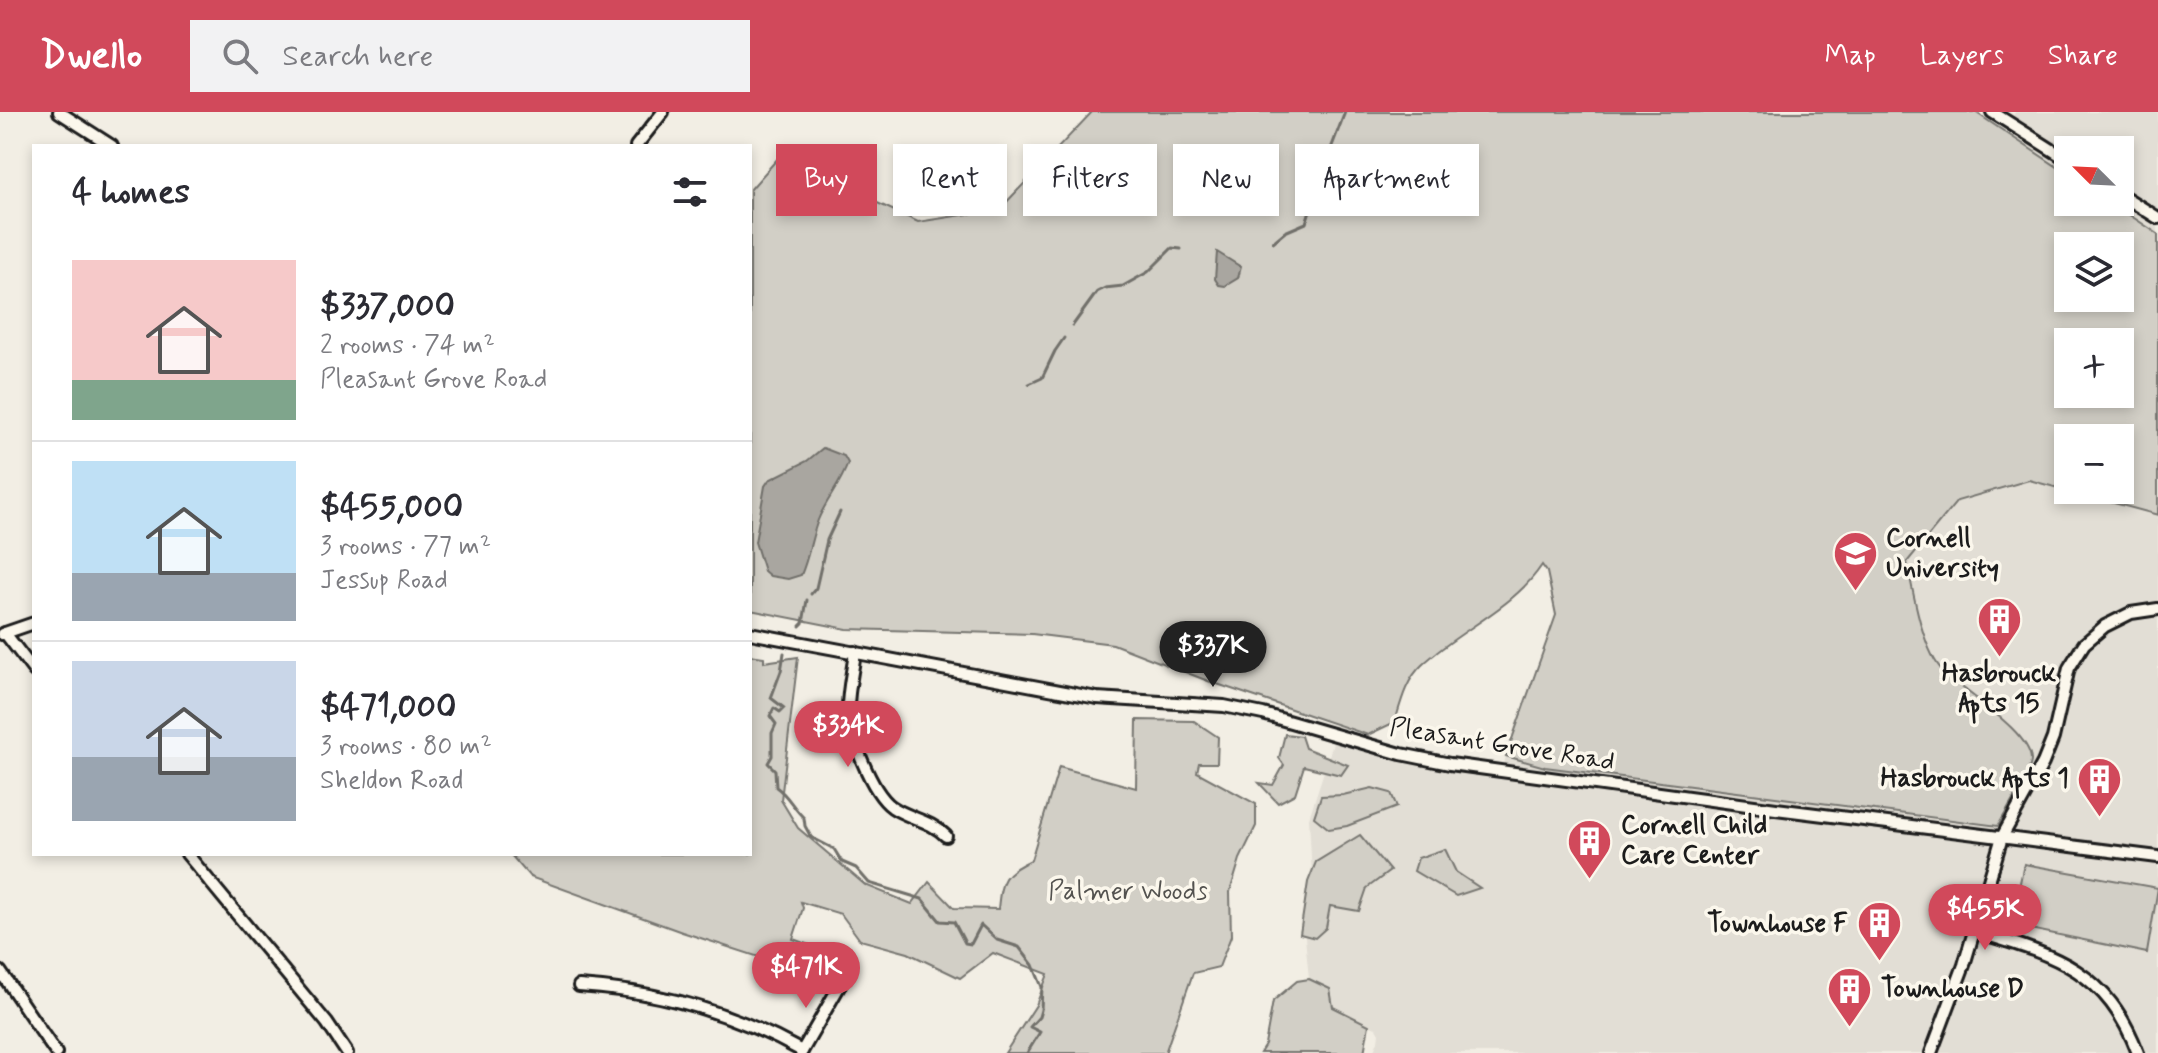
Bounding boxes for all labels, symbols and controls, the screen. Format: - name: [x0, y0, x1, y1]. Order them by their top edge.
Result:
- search box: [190, 20, 750, 92]
- text: Dwello: [40, 32, 142, 81]
- icon: search: [218, 34, 262, 78]
- text: Search here: [282, 37, 433, 76]
- text: Map: [1825, 38, 1876, 75]
- text: Layers: [1920, 38, 2004, 75]
- text: Share: [2048, 38, 2118, 75]
- north arrow: [2054, 136, 2134, 216]
- map controls: [2054, 136, 2134, 504]
- chip: Buy: [776, 144, 877, 216]
- chip: Rent: [893, 144, 1007, 216]
- chip: Filters: [1023, 144, 1157, 216]
- chip: New: [1173, 144, 1279, 216]
- chip: Apartment: [1295, 144, 1479, 216]
- text: 4 homes: [72, 170, 190, 215]
- icon: filters: [668, 170, 712, 214]
- button: layers: [2054, 232, 2134, 312]
- text: $337,000: [320, 284, 455, 329]
- icon: home: [136, 292, 232, 388]
- button: +: [2054, 328, 2134, 408]
- text: 2 rooms · 74 m²: [320, 329, 495, 363]
- text: Pleasant Grove Road: [320, 363, 547, 397]
- button: −: [2054, 424, 2134, 504]
- text: $455,000: [320, 485, 463, 530]
- icon: home: [136, 493, 232, 589]
- place label: Cornell University: [1886, 522, 1999, 586]
- text: 3 rooms · 77 m²: [320, 530, 491, 564]
- school or university icon: Cornell University: [1831, 530, 1879, 593]
- text: Jessup Road: [320, 564, 448, 598]
- building icon: Hasbrouck Apts 15: [1975, 595, 2023, 658]
- pin: $337K: [1157, 621, 1269, 689]
- text: $337K: [1178, 630, 1248, 664]
- place label: Hasbrouck Apts 15: [1942, 657, 2057, 724]
- text: $471,000: [320, 685, 456, 730]
- icon: home: [136, 693, 232, 789]
- pin: $334K: [792, 701, 904, 769]
- text: $334K: [812, 710, 884, 744]
- street label: Pleasant Grove Road: [1387, 710, 1617, 780]
- text: 3 rooms · 80 m²: [320, 730, 492, 764]
- building icon: Hasbrouck Apts 1: [2076, 755, 2124, 818]
- place label: Hasbrouck Apts 1: [1881, 762, 2069, 799]
- text: Sheldon Road: [320, 764, 463, 798]
- place label: Cornell Child Care Center: [1621, 809, 1767, 873]
- building icon: Cornell Child Care Center: [1566, 817, 1614, 880]
- park label: Palmer Woods: [1048, 875, 1208, 909]
- pin: $455K: [1929, 884, 2041, 952]
- text: $455K: [1946, 893, 2024, 927]
- building icon: Townhouse F: [1855, 900, 1903, 963]
- place label: Townhouse F: [1707, 907, 1848, 941]
- pin: $471K: [750, 942, 862, 1010]
- text: $471K: [770, 951, 842, 985]
- building icon: Townhouse D: [1826, 965, 1874, 1028]
- place label: Townhouse D: [1881, 972, 2024, 1006]

